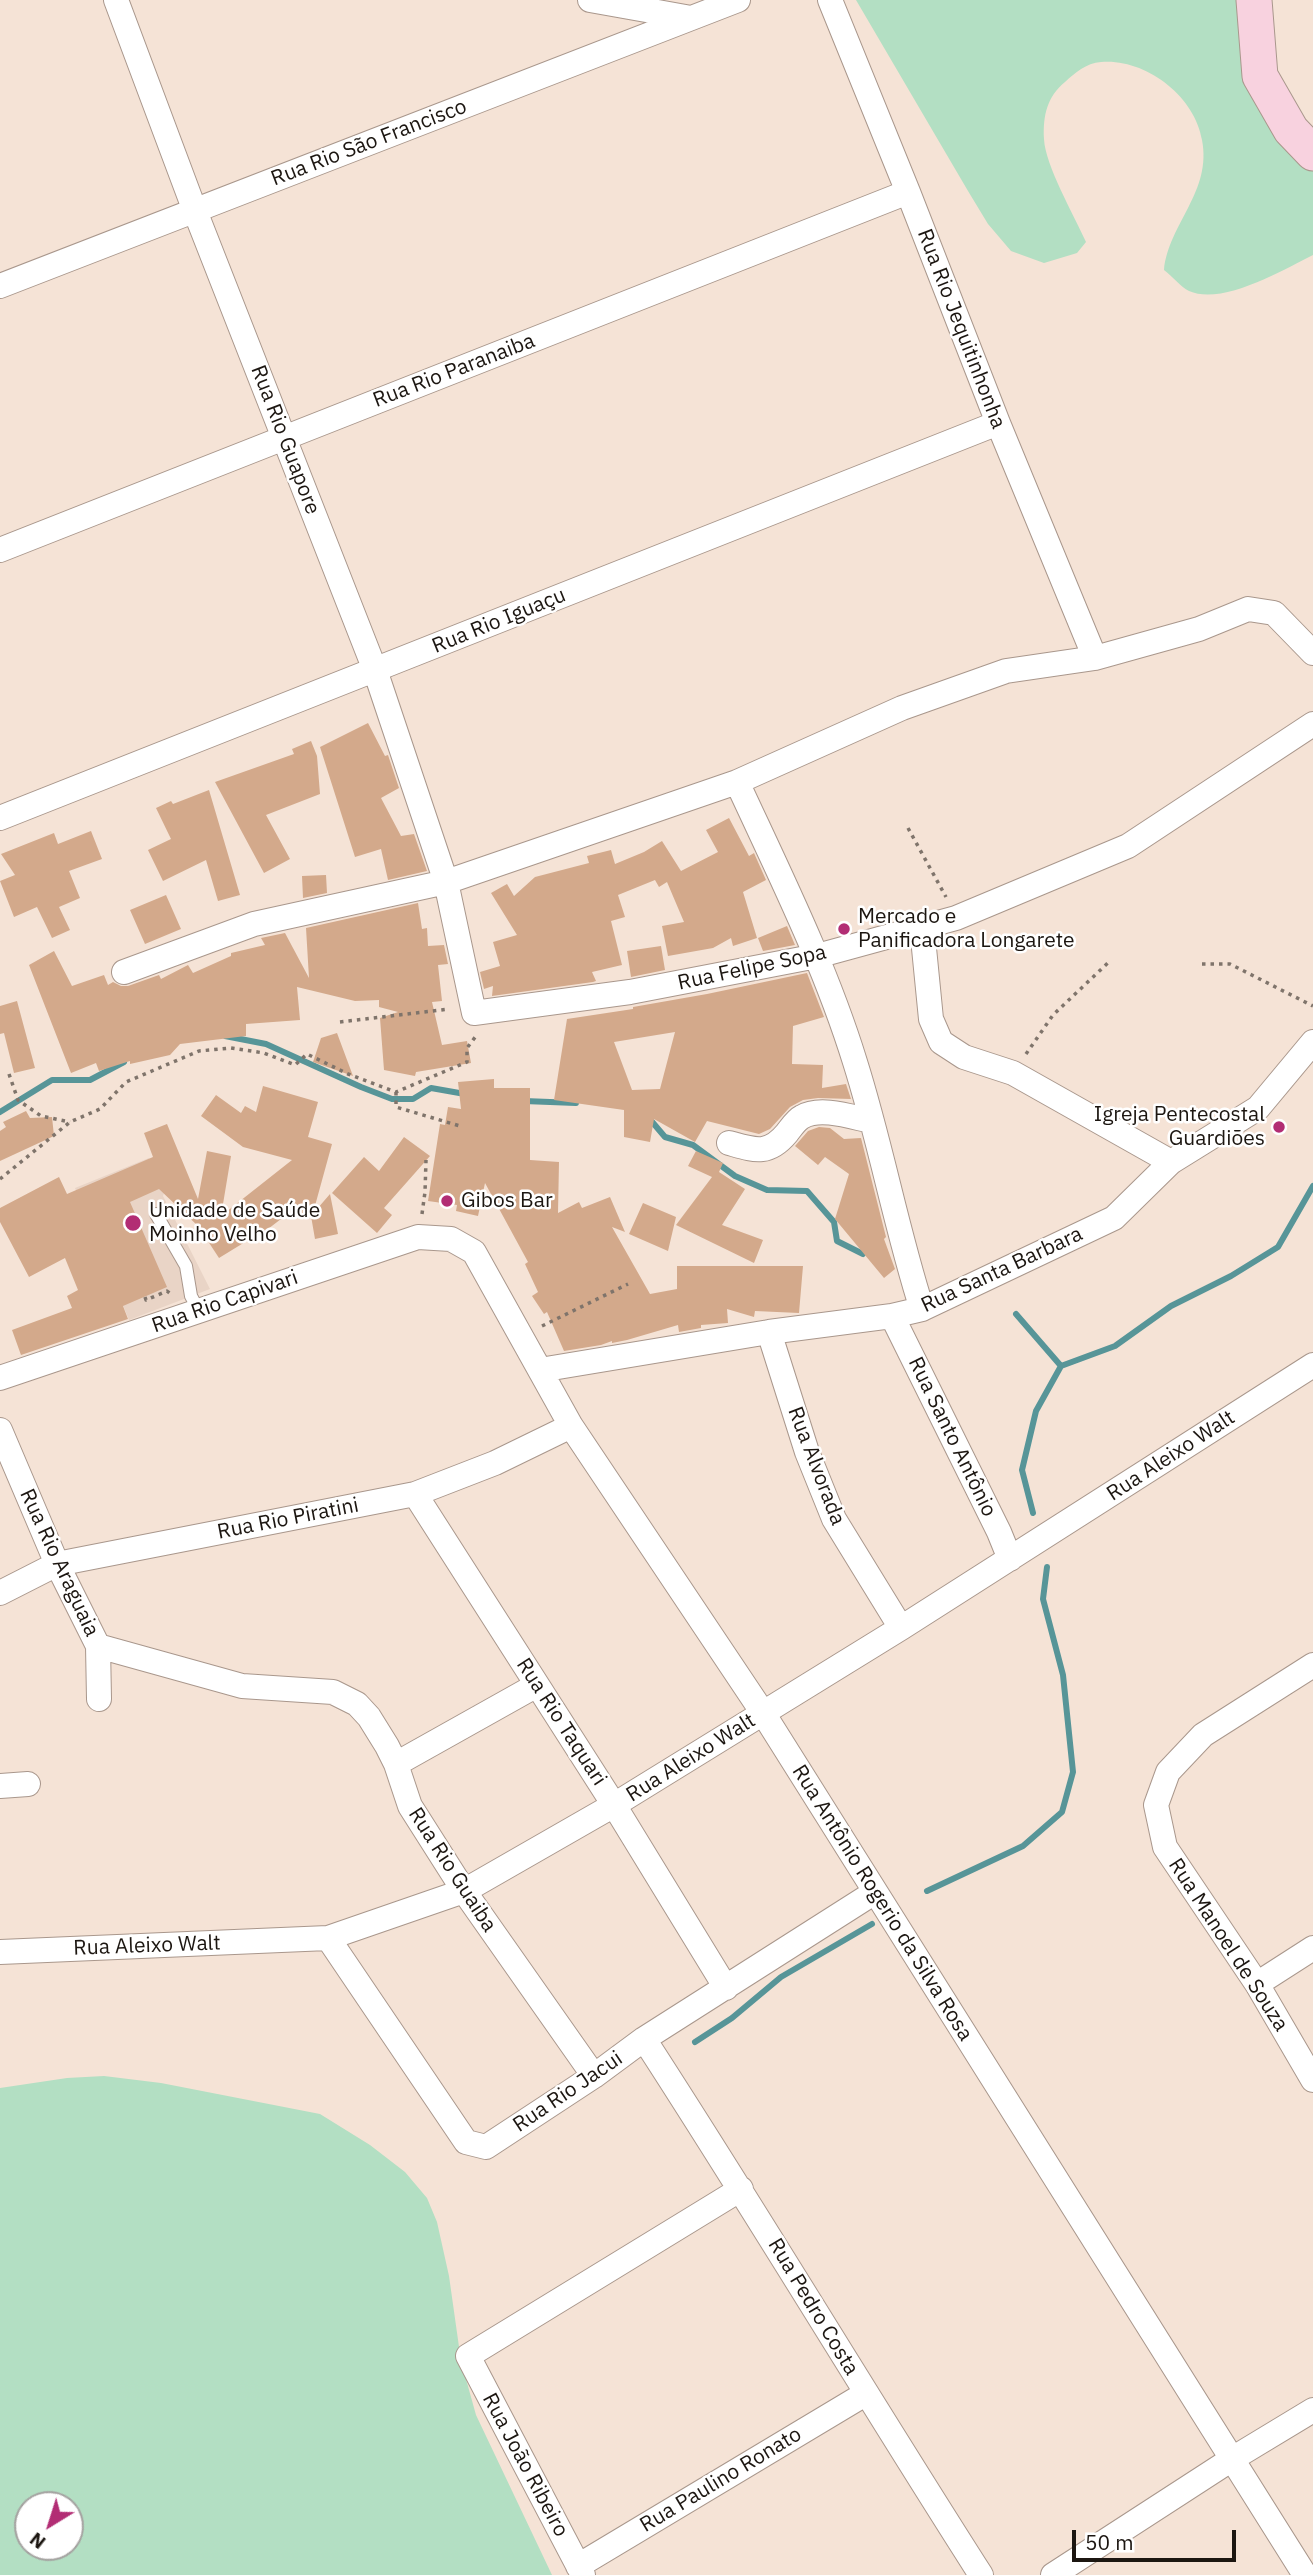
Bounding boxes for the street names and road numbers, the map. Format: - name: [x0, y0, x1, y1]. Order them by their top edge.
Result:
- street label: Rua Rio São Francisco: [268, 94, 470, 192]
- street label: Rua Rio Jequitinhonha: [911, 226, 1011, 432]
- street label: Rua Rio Paranaiba: [370, 329, 538, 413]
- street label: Rua Rio Guapore: [245, 362, 325, 518]
- street label: Rua Rio Iguaçu: [428, 583, 570, 659]
- street label: Rua Felipe Sopa: [675, 940, 829, 996]
- street label: Rua Santa Barbara: [917, 1222, 1087, 1318]
- street label: Rua Rio Capivari: [149, 1265, 301, 1339]
- street label: Rua Santo Antônio: [902, 1353, 1002, 1521]
- street label: Rua Alvorada: [782, 1403, 850, 1529]
- street label: Rua Aleixo Walt: [1102, 1405, 1240, 1507]
- street label: Rua Rio Araguaia: [14, 1485, 104, 1641]
- street label: Rua Rio Piratini: [215, 1493, 361, 1545]
- street label: Rua Rio Taquari: [510, 1654, 612, 1790]
- street label: Rua Aleixo Walt: [622, 1708, 760, 1808]
- street label: Rua Antônio Rogerio da Silva Rosa: [786, 1760, 978, 2046]
- street label: Rua Rio Guaiba: [402, 1803, 502, 1937]
- street label: Rua Manoel de Souza: [1163, 1854, 1293, 2036]
- street label: Rua Aleixo Walt: [73, 1931, 221, 1961]
- street label: Rua Rio Jacui: [508, 2046, 628, 2138]
- street label: Rua Pedro Costa: [762, 2234, 864, 2380]
- street label: Rua João Ribeiro: [477, 2389, 573, 2541]
- street label: Rua Paulino Ronato: [636, 2422, 806, 2538]

